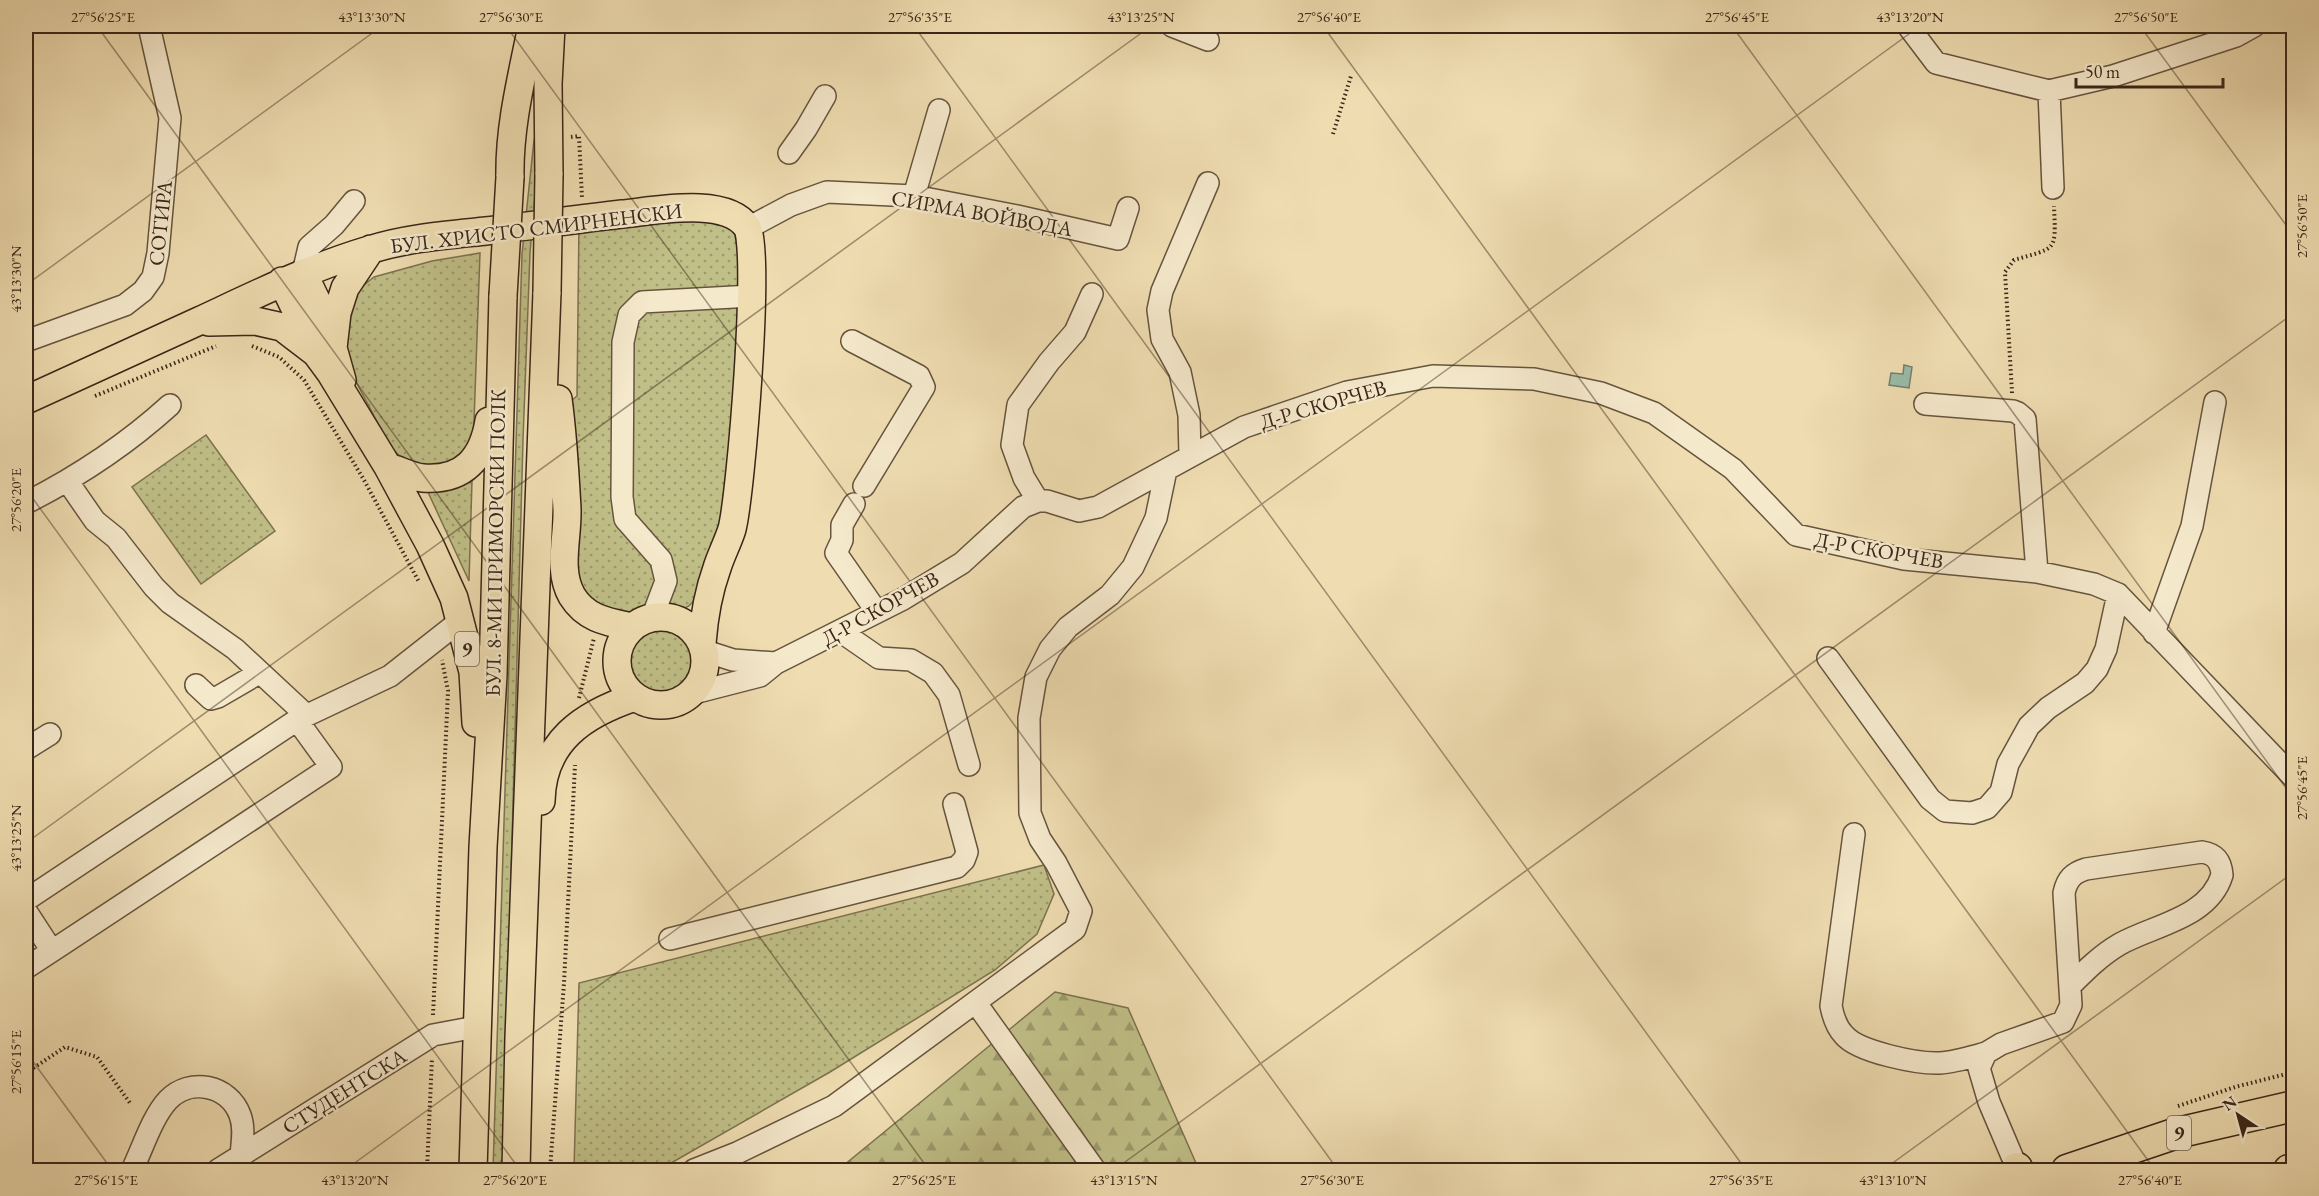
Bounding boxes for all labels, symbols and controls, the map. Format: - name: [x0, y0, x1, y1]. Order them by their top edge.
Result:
- text: 27°56'25"E: [71, 7, 136, 26]
- text: 43°13'30"N: [338, 7, 406, 26]
- text: 27°56'30"E: [479, 7, 544, 26]
- text: 27°56'35"E: [888, 7, 953, 26]
- text: 43°13'25"N: [1107, 7, 1175, 26]
- text: 27°56'40"E: [1297, 7, 1362, 26]
- text: 27°56'45"E: [1705, 7, 1770, 26]
- text: 43°13'20"N: [1876, 7, 1944, 26]
- text: 27°56'50"E: [2114, 7, 2179, 26]
- scale bar: [2076, 51, 2223, 89]
- text: 50 m: [2085, 60, 2120, 83]
- street label: СОТИРА: [142, 179, 178, 267]
- street label: СИРМА ВОЙВОДА: [889, 184, 1075, 242]
- text: 27°56'50"E: [2292, 193, 2311, 258]
- street label: БУЛ. ХРИСТО СМИРНЕНСКИ: [388, 197, 684, 259]
- text: 43°13'30"N: [6, 245, 25, 313]
- street label: Д-Р СКОРЧЕВ: [1257, 373, 1389, 435]
- street label: БУЛ. 8-МИ ПРИМОРСКИ ПОЛК: [479, 389, 511, 697]
- text: 27°56'20"E: [6, 467, 25, 532]
- street label: Д-Р СКОРЧЕВ: [1813, 525, 1945, 575]
- street label: Д-Р СКОРЧЕВ: [817, 565, 943, 651]
- road number: 9: [455, 632, 479, 666]
- text: 27°56'45"E: [2292, 755, 2311, 820]
- text: 43°13'25"N: [6, 804, 25, 872]
- text: 27°56'15"E: [6, 1029, 25, 1094]
- street label: СТУДЕНТСКА: [277, 1042, 412, 1140]
- north arrow: [2208, 1085, 2268, 1145]
- text: N: [2218, 1091, 2241, 1116]
- road number: 9: [2167, 1116, 2191, 1150]
- text: 27°56'15"E: [74, 1170, 139, 1189]
- text: 43°13'20"N: [321, 1170, 389, 1189]
- text: 27°56'20"E: [483, 1170, 548, 1189]
- text: 27°56'25"E: [892, 1170, 957, 1189]
- text: 43°13'15"N: [1090, 1170, 1158, 1189]
- text: 27°56'30"E: [1300, 1170, 1365, 1189]
- text: 27°56'35"E: [1709, 1170, 1774, 1189]
- text: 43°13'10"N: [1859, 1170, 1927, 1189]
- text: 27°56'40"E: [2118, 1170, 2183, 1189]

